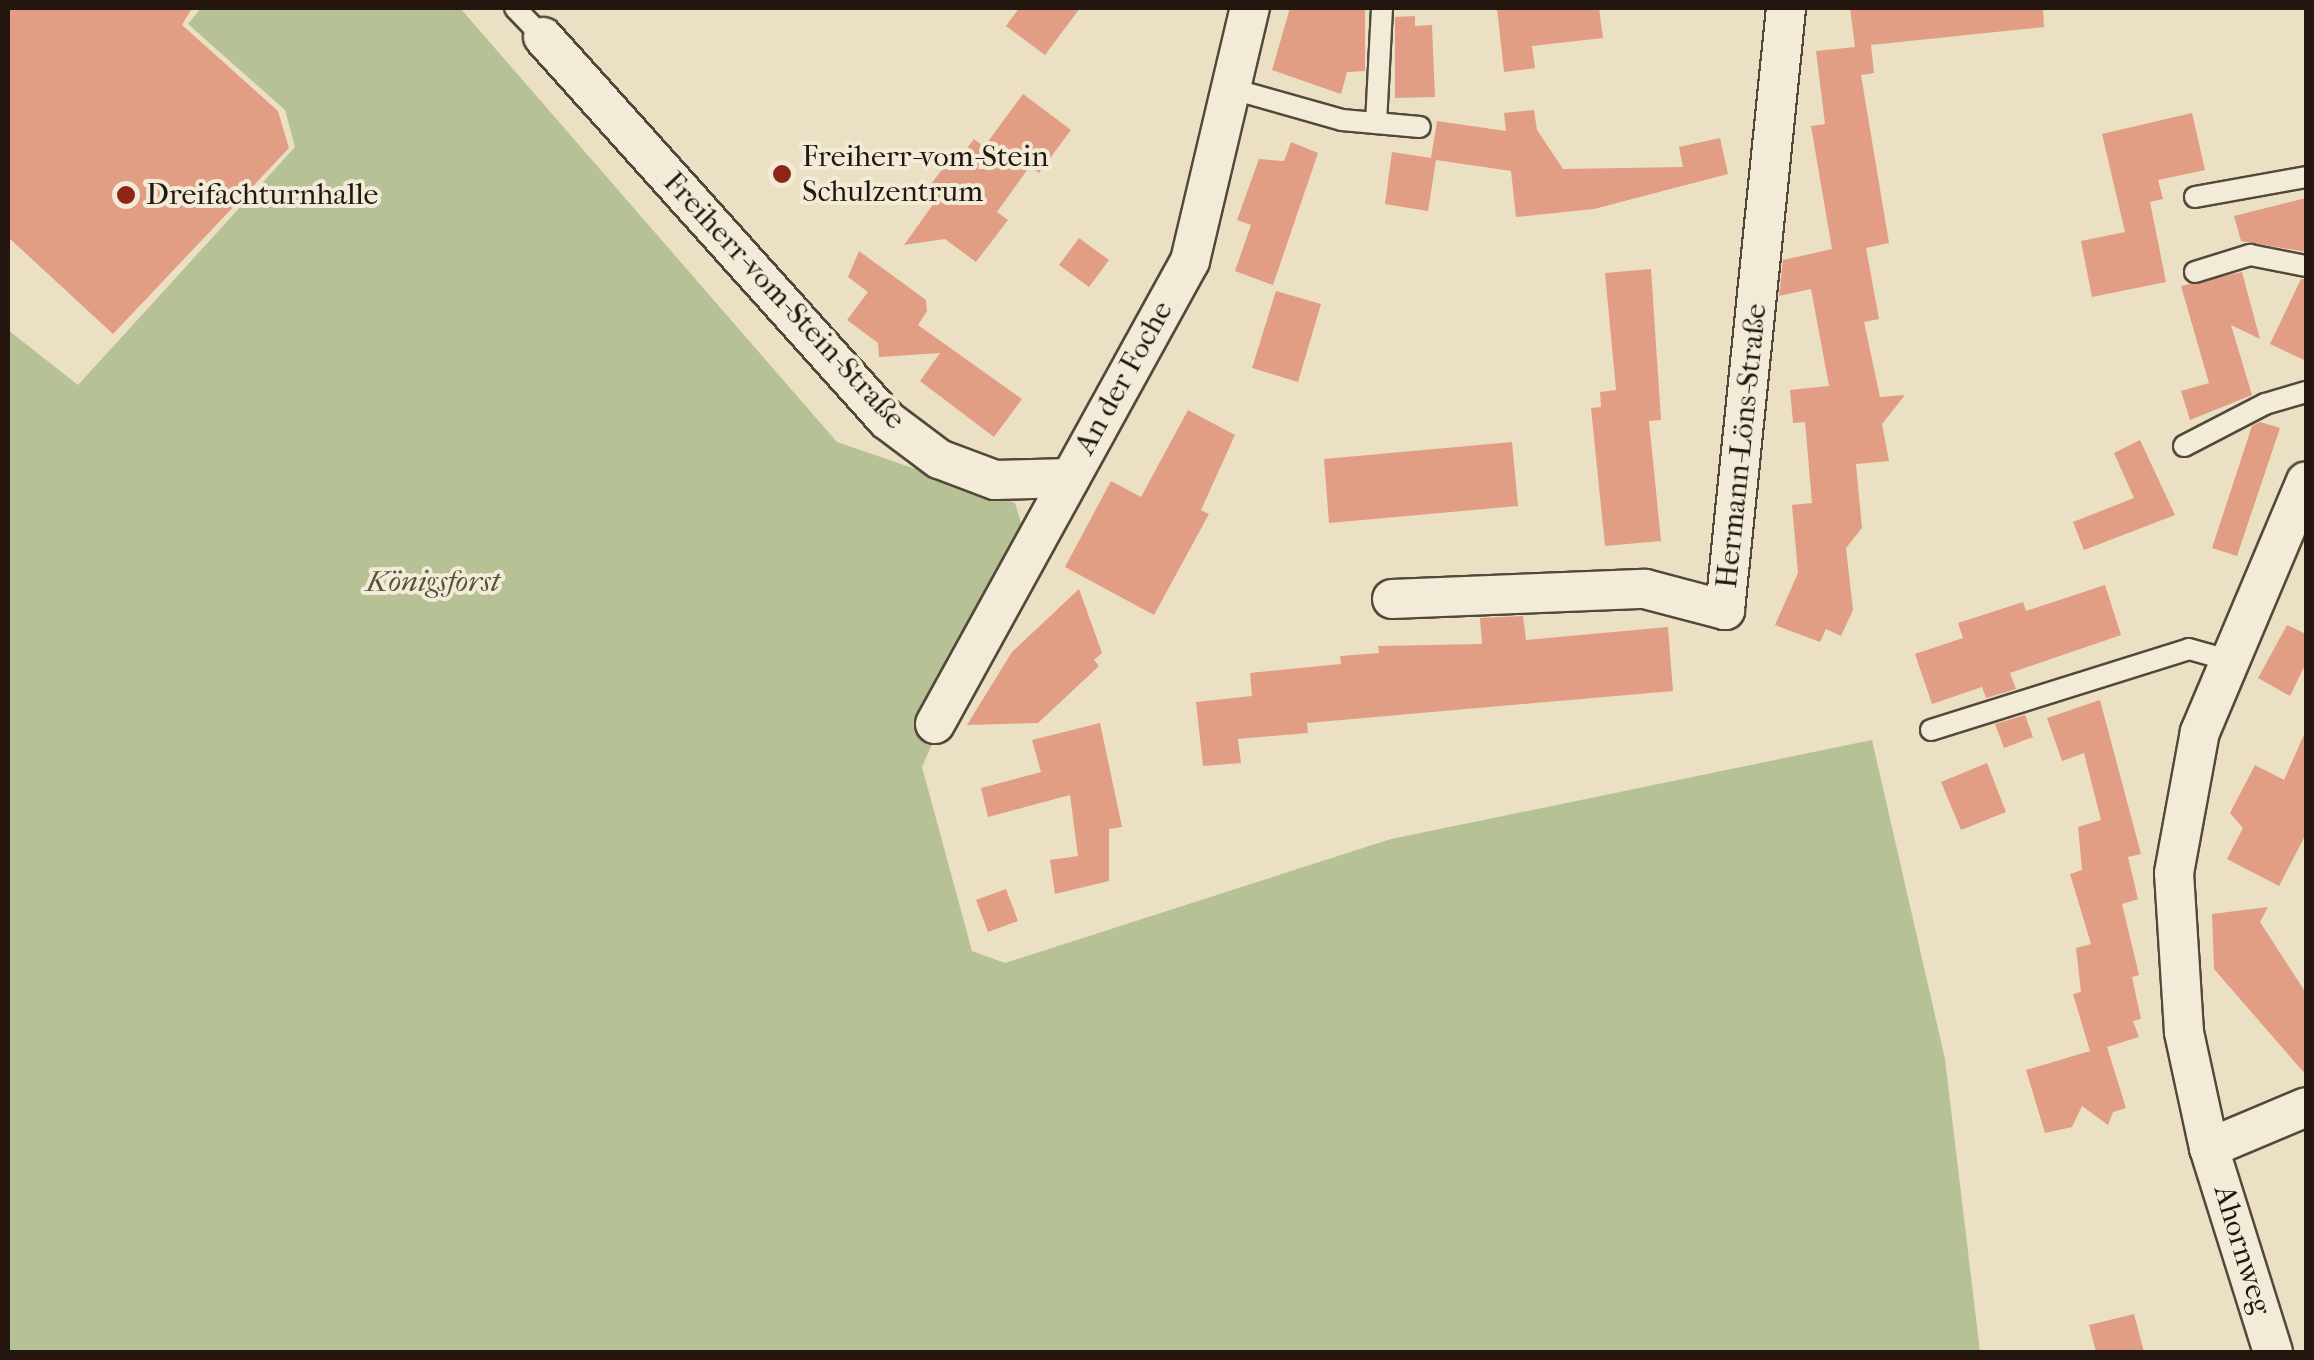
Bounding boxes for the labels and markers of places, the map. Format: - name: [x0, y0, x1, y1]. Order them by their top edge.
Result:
- place label: Freiherr-vom-Stein Schulzentrum: [802, 139, 1049, 210]
- marker: Freiherr-vom-Stein Schulzentrum: [771, 163, 793, 185]
- place label: Dreifachturnhalle: [146, 177, 378, 213]
- marker: Dreifachturnhalle: [115, 184, 137, 206]

